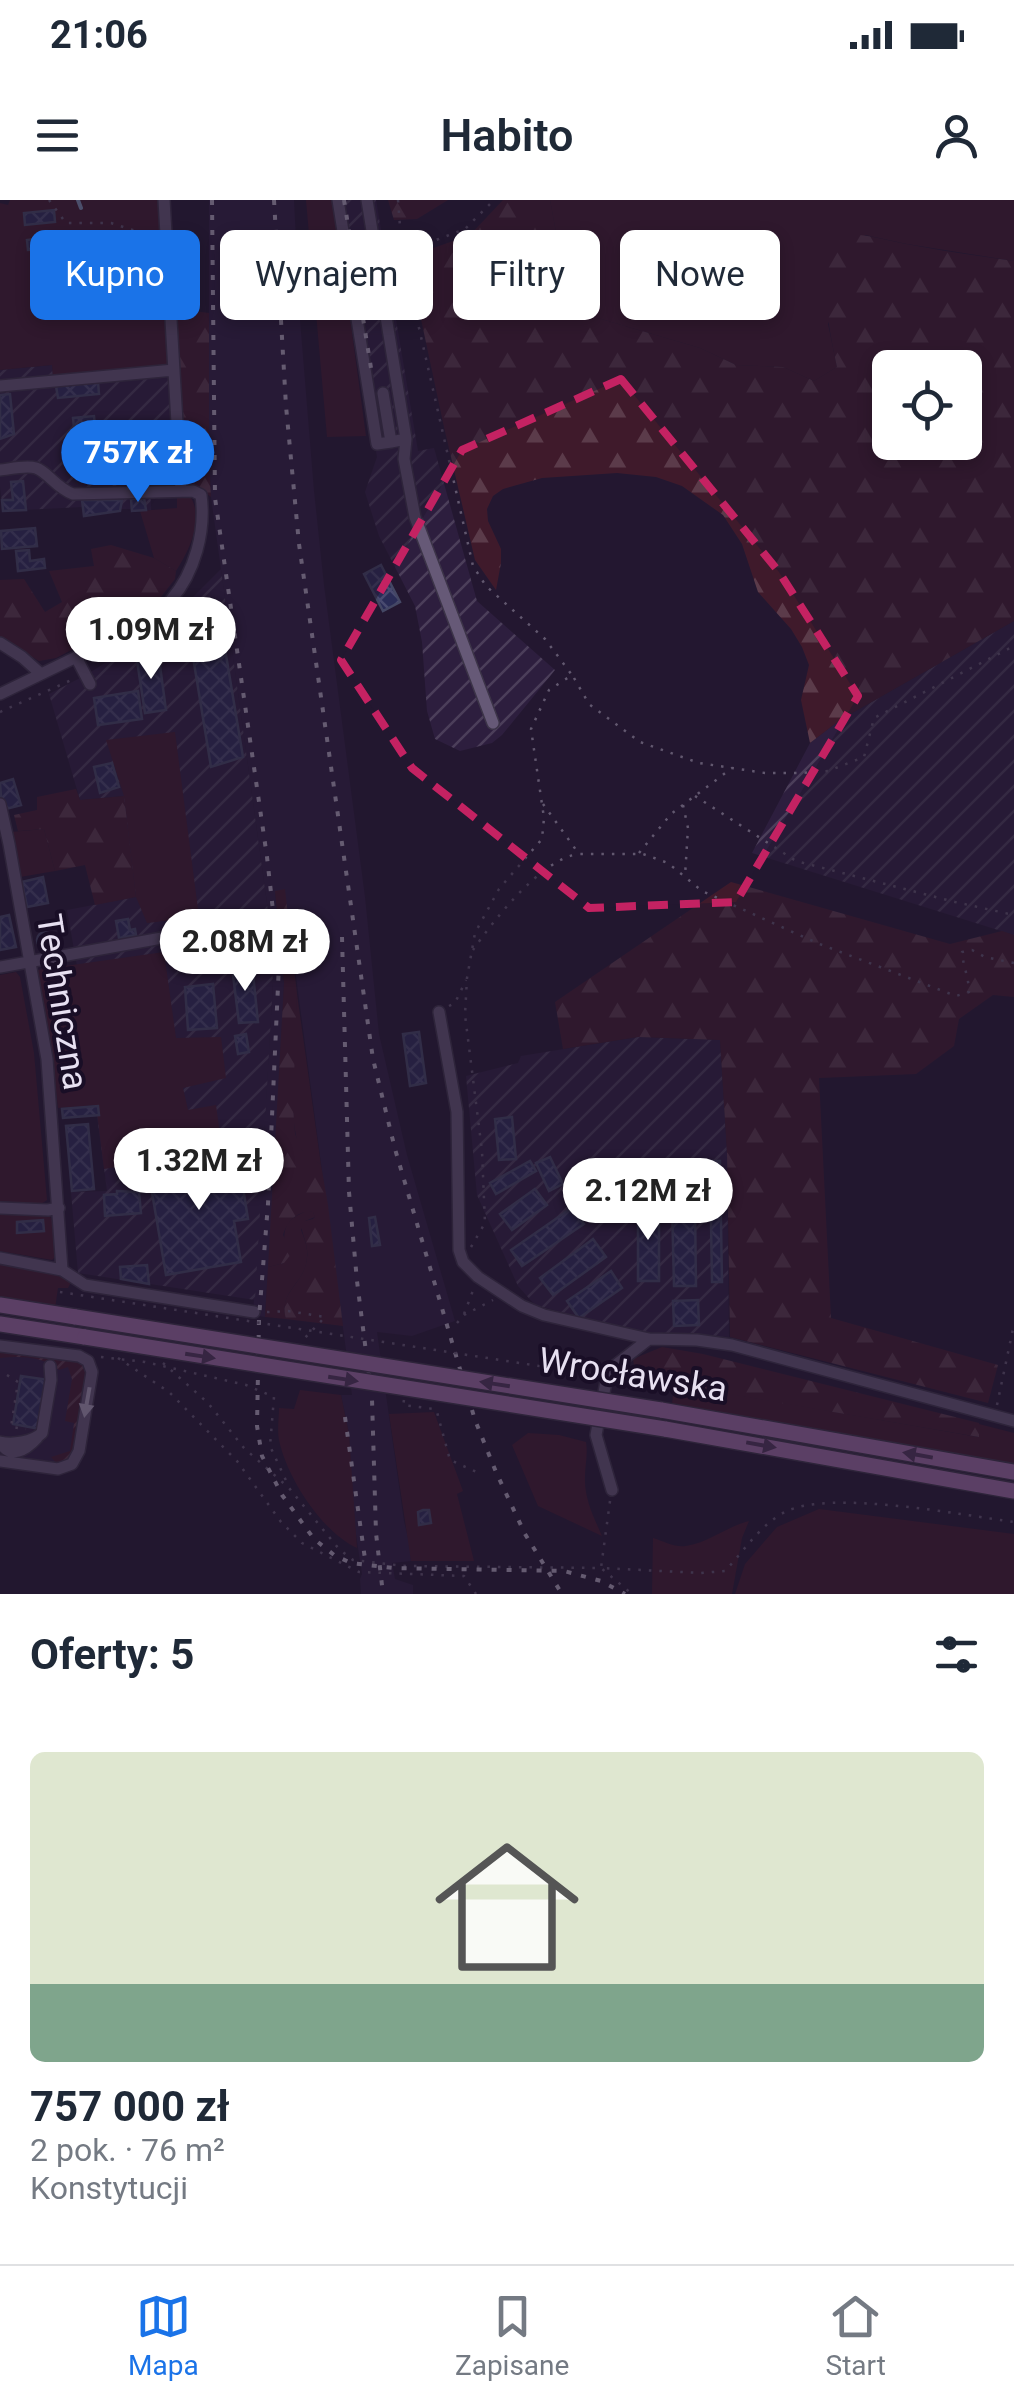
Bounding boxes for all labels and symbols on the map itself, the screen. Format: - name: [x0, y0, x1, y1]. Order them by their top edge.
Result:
- pin: 757K zł: [46, 420, 230, 505]
- pin: 1.09M zł: [48, 597, 254, 682]
- pin: 2.08M zł: [142, 909, 348, 994]
- street label: Techniczna: [28, 911, 96, 1093]
- pin: 1.32M zł: [96, 1128, 302, 1213]
- pin: 2.12M zł: [545, 1158, 751, 1243]
- street label: Wrocławska: [536, 1340, 730, 1410]
- one-way arrow: [185, 1349, 217, 1364]
- one-way arrow: [328, 1371, 359, 1387]
- one-way arrow: [479, 1376, 511, 1391]
- one-way arrow: [79, 1387, 94, 1418]
- one-way arrow: [746, 1438, 777, 1453]
- one-way arrow: [902, 1446, 933, 1462]

